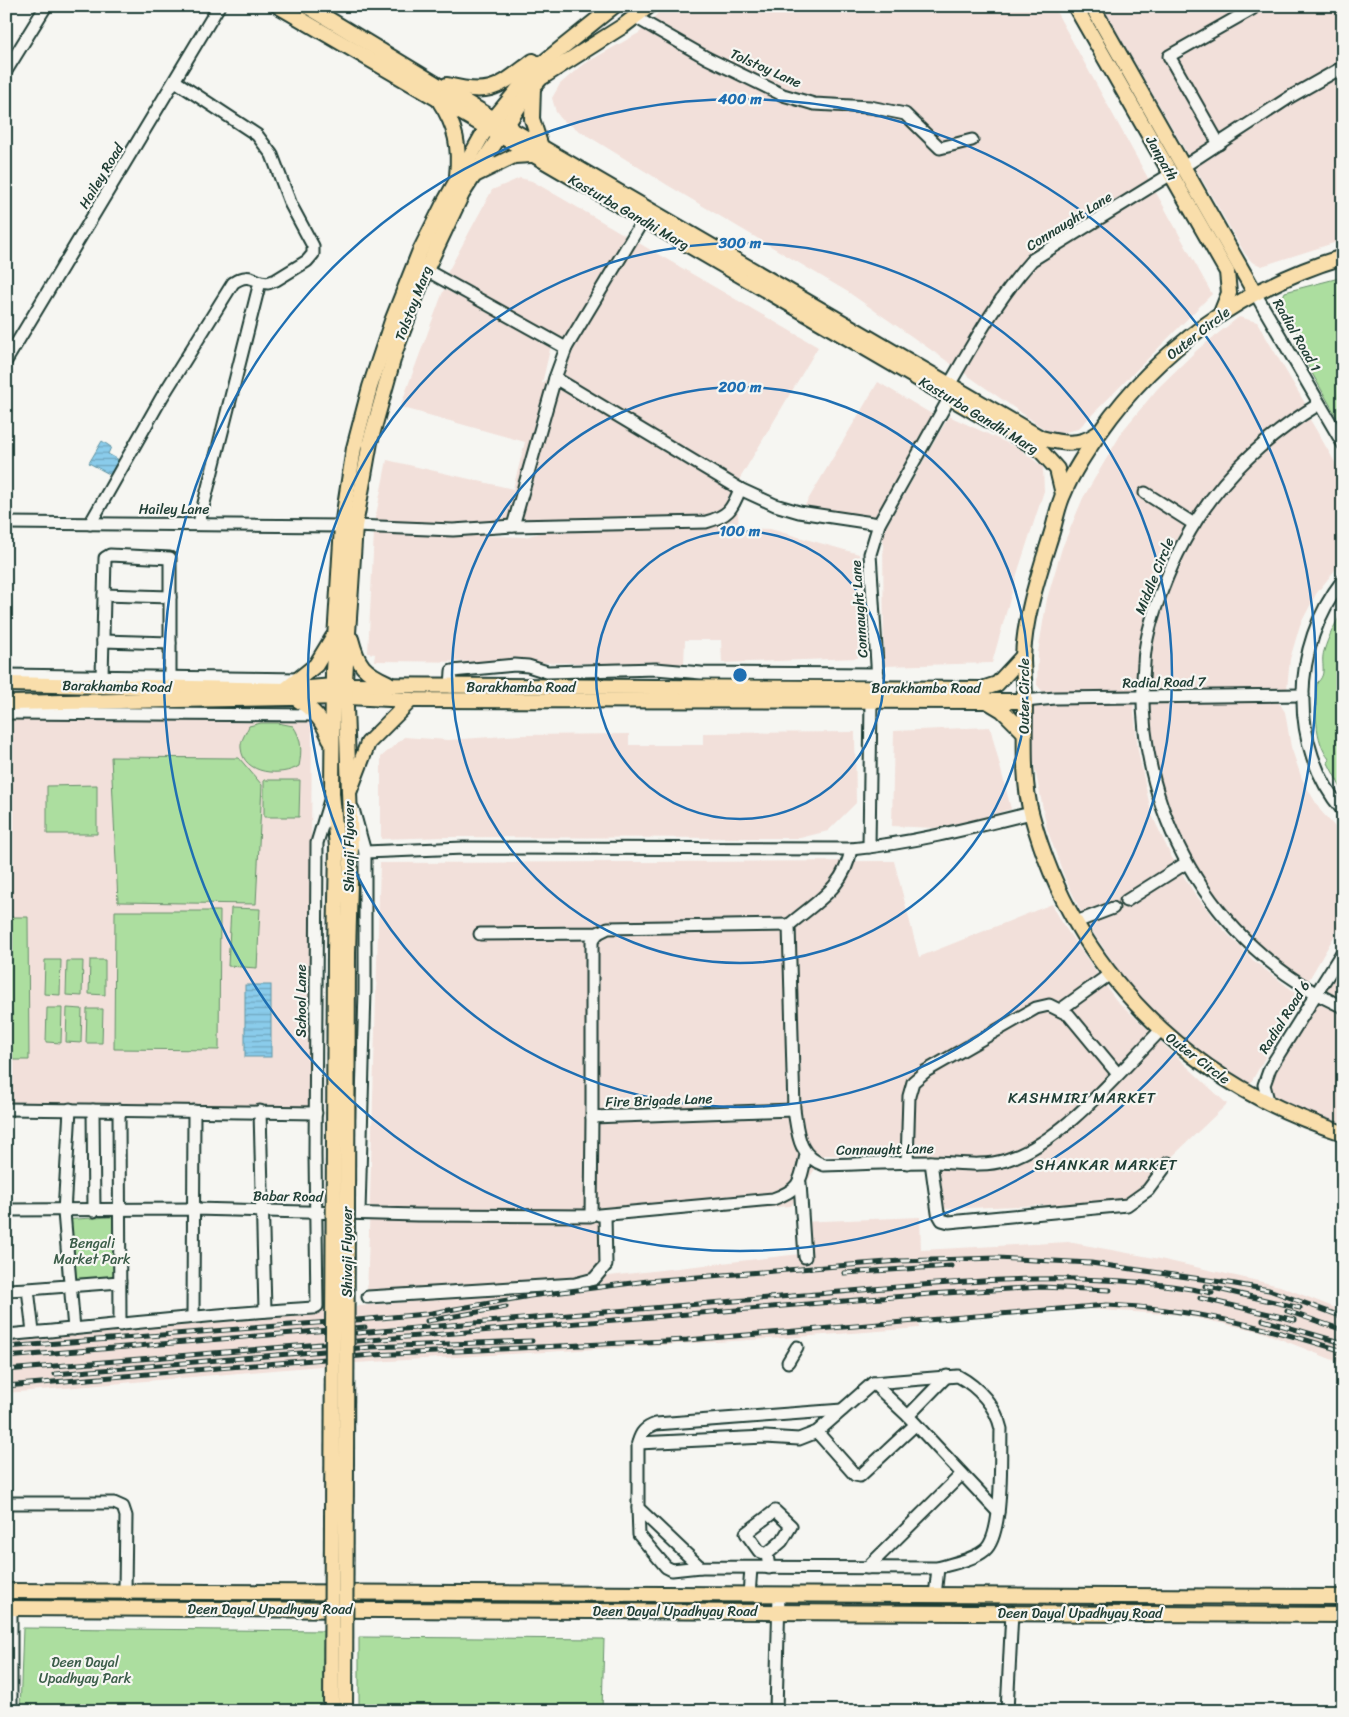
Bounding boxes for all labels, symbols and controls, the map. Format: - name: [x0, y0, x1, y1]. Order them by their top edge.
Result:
- street label: Tolstoy Lane: [726, 42, 806, 95]
- text: 400 m: [717, 86, 762, 112]
- street label: Janpath: [1138, 130, 1185, 186]
- street label: Hailey Road: [72, 137, 132, 214]
- street label: Kasturba Gandhi Marg: [563, 167, 694, 257]
- street label: Connaught Lane: [1021, 185, 1117, 258]
- text: 300 m: [718, 230, 762, 256]
- street label: Tolstoy Marg: [388, 262, 439, 345]
- street label: Radial Road 1: [1265, 294, 1328, 377]
- street label: Outer Circle: [1161, 300, 1236, 367]
- street label: Kasturba Gandhi Marg: [914, 370, 1044, 461]
- text: 200 m: [717, 374, 762, 400]
- street label: Hailey Lane: [139, 497, 209, 522]
- text: 100 m: [720, 518, 761, 544]
- street label: Middle Circle: [1128, 534, 1181, 619]
- street label: Connaught Lane: [844, 559, 875, 659]
- street label: Outer Circle: [1012, 658, 1037, 734]
- centre of rings: [731, 666, 749, 684]
- street label: Radial Road 7: [1122, 669, 1207, 696]
- street label: Barakhamba Road: [62, 673, 173, 700]
- street label: Barakhamba Road: [466, 675, 577, 700]
- street label: Barakhamba Road: [871, 676, 982, 701]
- street label: Shivaji Flyover: [337, 800, 362, 892]
- street label: School Lane: [289, 964, 314, 1038]
- street label: Radial Road 6: [1252, 975, 1317, 1059]
- street label: Outer Circle: [1160, 1026, 1235, 1091]
- district label: KASHMIRI MARKET: [1008, 1085, 1157, 1111]
- street label: Fire Brigade Lane: [605, 1086, 713, 1115]
- street label: Connaught Lane: [836, 1136, 934, 1163]
- district label: SHANKAR MARKET: [1034, 1152, 1178, 1178]
- street label: Babar Road: [253, 1183, 325, 1210]
- street label: Shivaji Flyover: [335, 1205, 360, 1297]
- park label: Bengali Market Park: [54, 1231, 131, 1272]
- street label: Deen Dayal Upadhyay Road: [188, 1597, 354, 1622]
- street label: Deen Dayal Upadhyay Road: [593, 1599, 759, 1624]
- street label: Deen Dayal Upadhyay Road: [998, 1601, 1164, 1626]
- park label: Deen Dayal Upadhyay Park: [39, 1650, 132, 1691]

